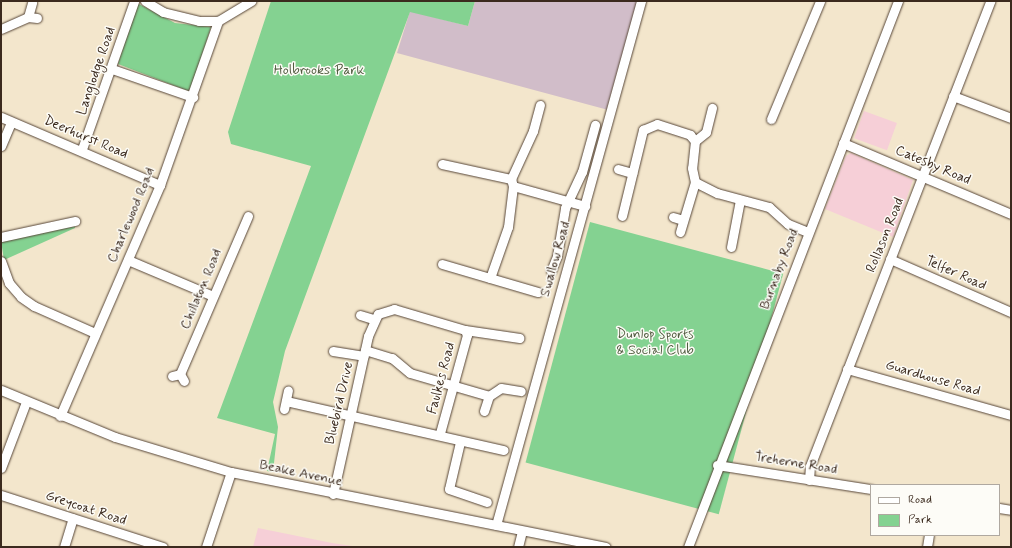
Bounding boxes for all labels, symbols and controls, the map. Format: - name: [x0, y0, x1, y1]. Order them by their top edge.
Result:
- street label: Langlodge Road: [73, 25, 119, 117]
- park label: Holbrooks Park: [275, 62, 363, 78]
- street label: Deerhurst Road: [41, 112, 131, 162]
- street label: Catesby Road: [893, 142, 973, 188]
- street label: Charlewood Road: [104, 165, 158, 265]
- street label: Rollason Road: [863, 195, 907, 275]
- street label: Swallow Road: [536, 220, 574, 298]
- street label: Burnaby Road: [756, 227, 802, 311]
- street label: Chillaton Road: [177, 246, 225, 332]
- street label: Telfer Road: [923, 252, 989, 294]
- park label: Dunlop Sports & Social Club: [614, 326, 696, 358]
- street label: Faulkes Road: [423, 340, 459, 416]
- street label: Guardhouse Road: [883, 356, 983, 400]
- street label: Bluebird Drive: [321, 361, 357, 445]
- street label: Treherne Road: [754, 448, 838, 478]
- street label: Beake Avenue: [258, 456, 344, 490]
- legend: [870, 484, 1000, 536]
- street label: Greycoat Road: [44, 487, 128, 529]
- text: Road: [908, 492, 932, 508]
- text: Park: [908, 512, 932, 528]

